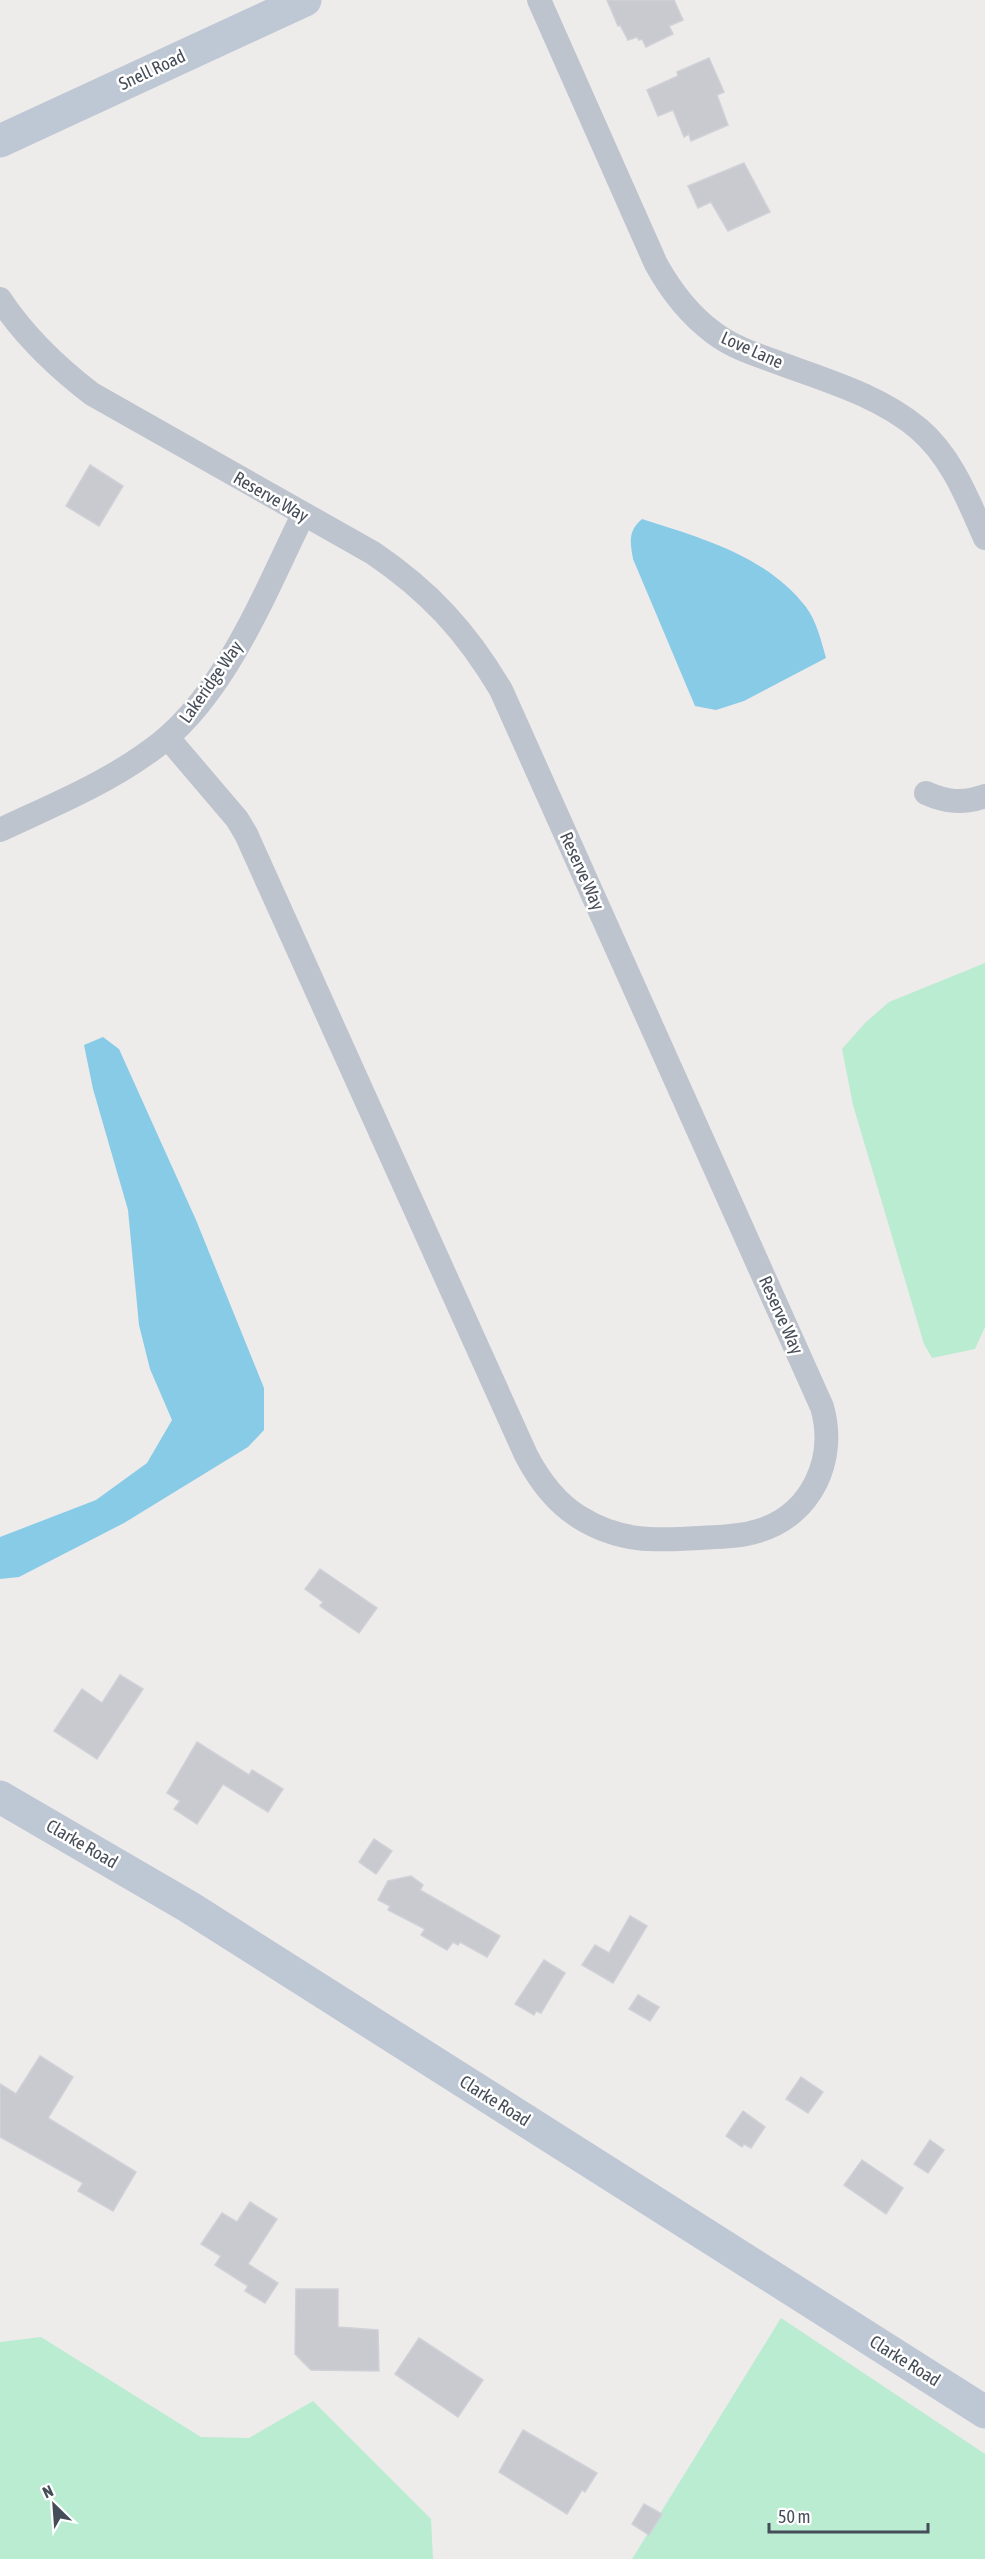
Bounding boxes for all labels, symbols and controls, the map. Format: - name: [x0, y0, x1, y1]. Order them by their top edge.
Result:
- street label: Snell Road: [115, 45, 188, 94]
- street label: Love Lane: [718, 327, 786, 372]
- street label: Reserve Way: [230, 467, 313, 526]
- street label: Lakeridge Way: [175, 637, 247, 727]
- street label: Reserve Way: [556, 829, 609, 913]
- street label: Reserve Way: [755, 1273, 808, 1357]
- street label: Clarke Road: [43, 1815, 122, 1872]
- street label: Clarke Road: [456, 2071, 534, 2130]
- street label: Clarke Road: [866, 2331, 944, 2390]
- north arrow: [24, 2475, 84, 2535]
- text: N: [40, 2481, 56, 2502]
- scale bar: [769, 2496, 928, 2534]
- text: 50 m: [778, 2506, 810, 2527]

